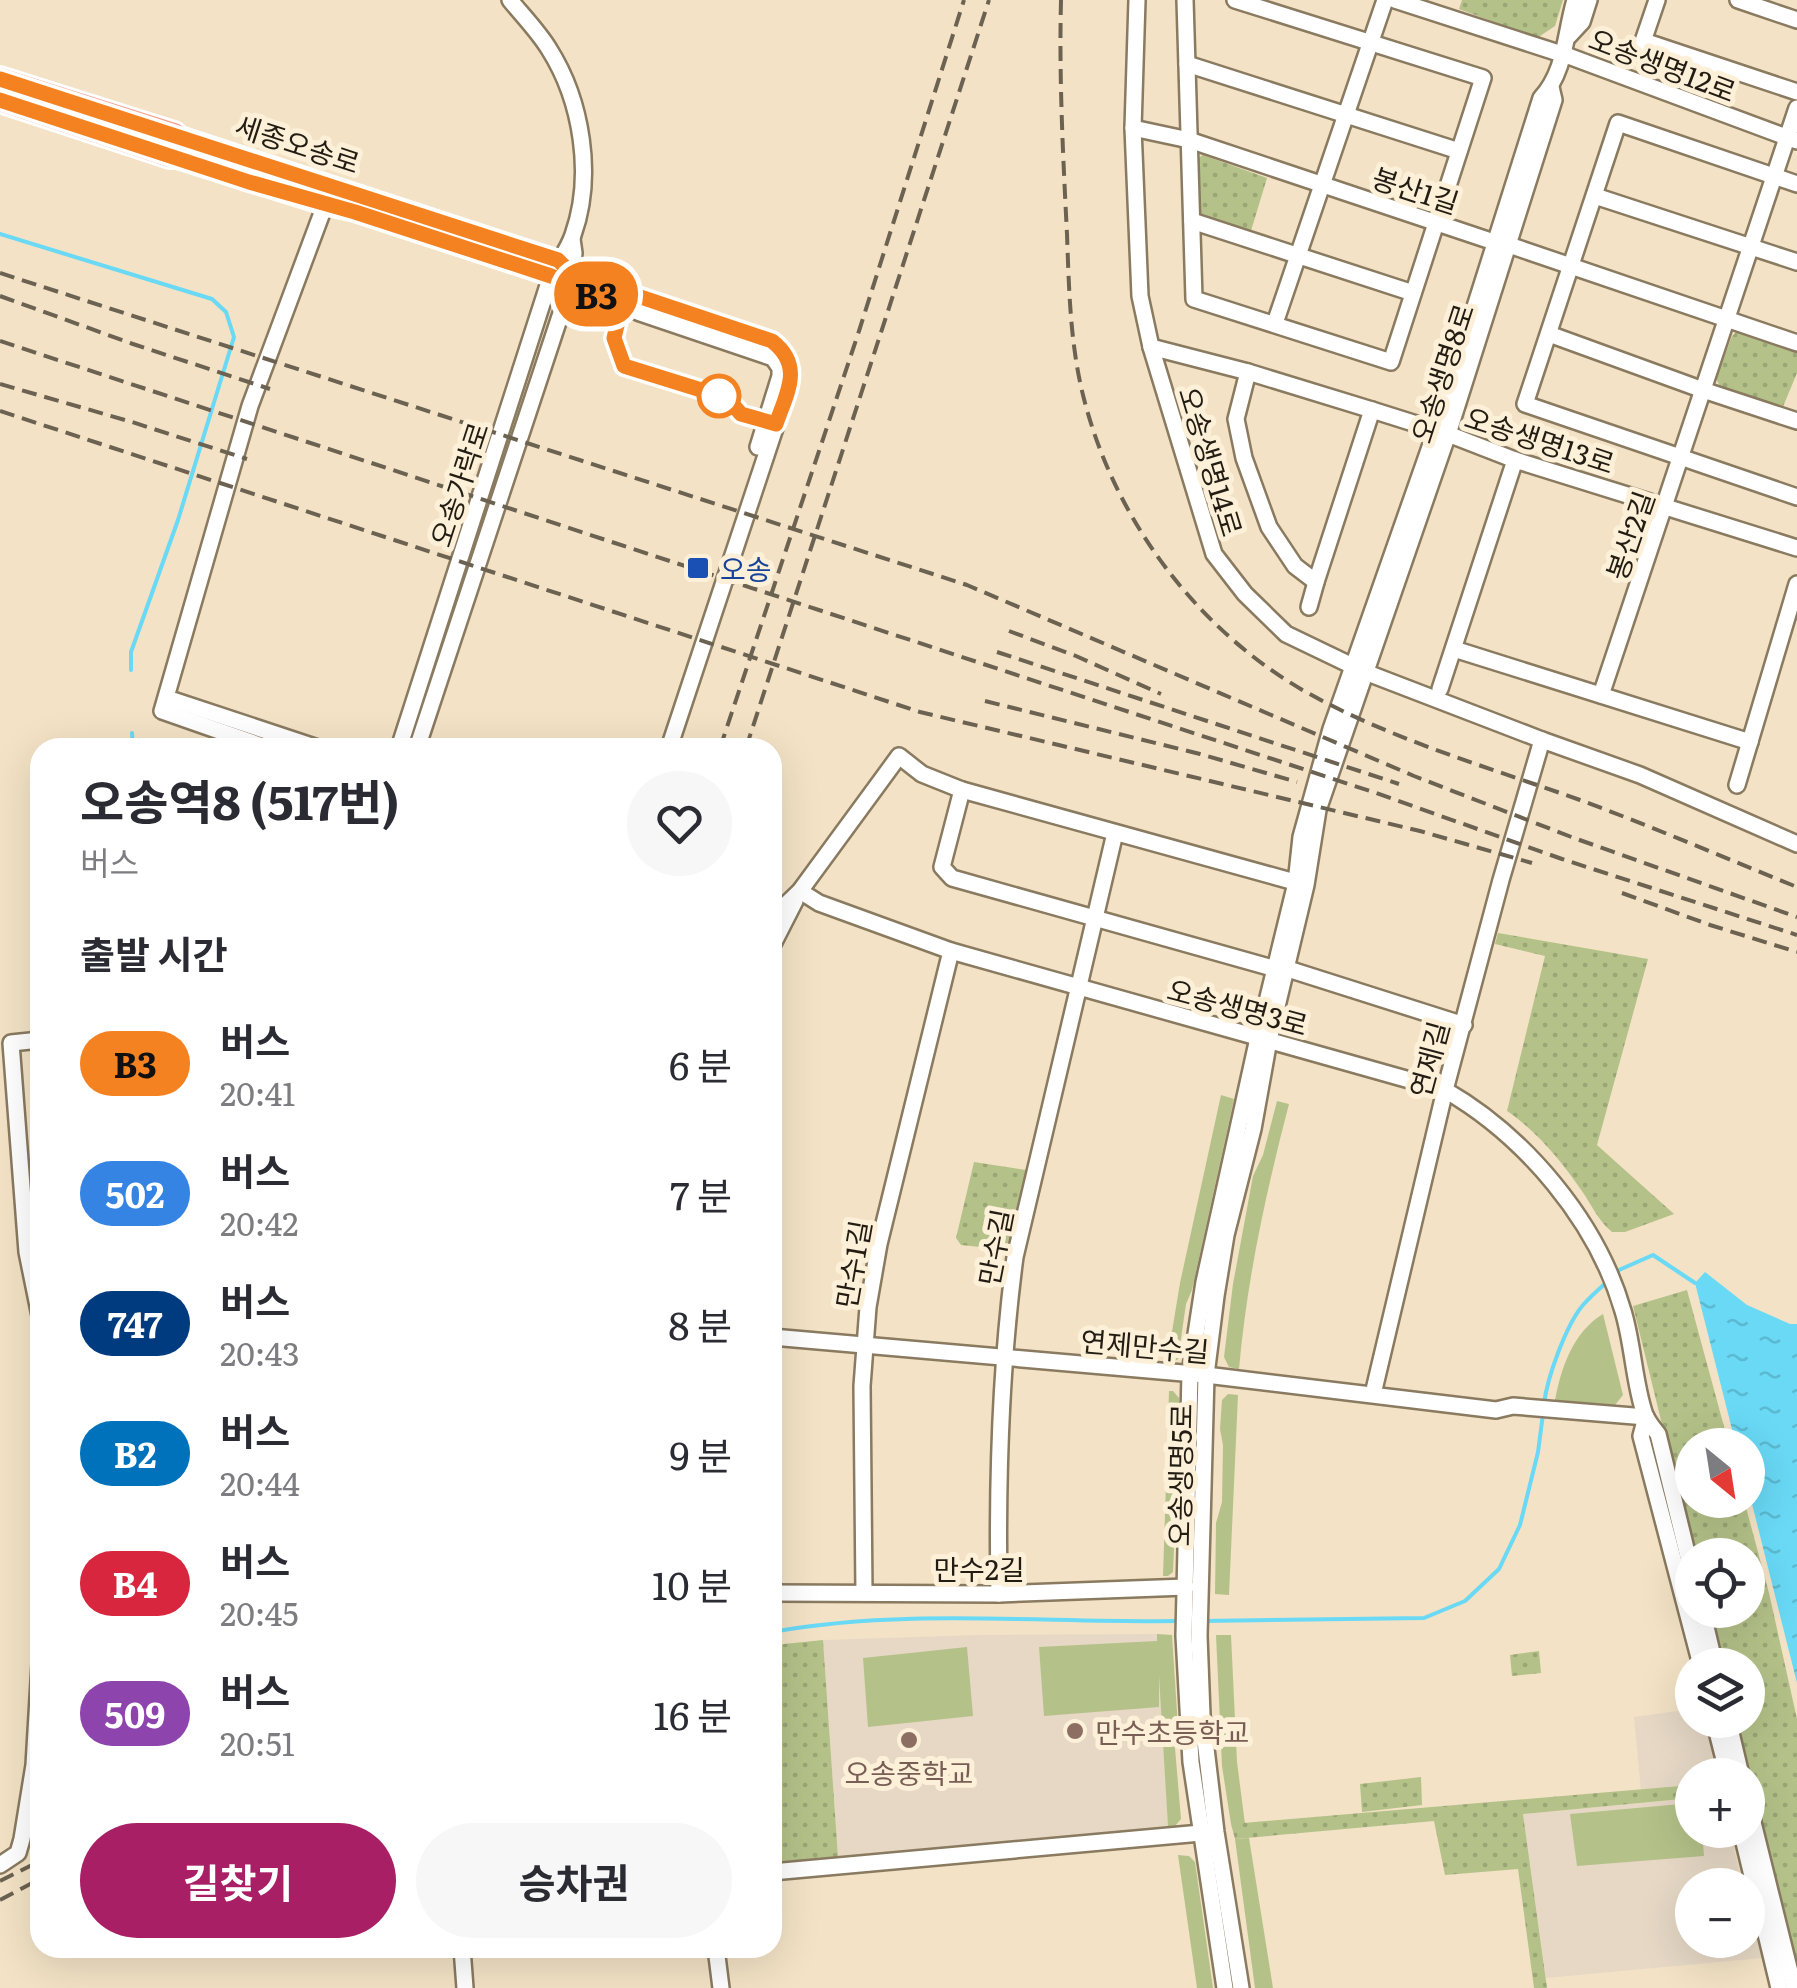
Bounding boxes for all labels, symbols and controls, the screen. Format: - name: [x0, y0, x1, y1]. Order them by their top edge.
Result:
- street label: 오송생명12로: [1583, 17, 1743, 111]
- street label: 세종오송로: [230, 103, 366, 183]
- street label: 봉산1길: [1367, 155, 1465, 223]
- line badge: B3: [551, 262, 641, 326]
- text: B3: [574, 268, 618, 320]
- street label: 오송생명8로: [1399, 298, 1483, 448]
- unlabelled marker: [698, 375, 740, 417]
- street label: 오송생명14로: [1169, 381, 1255, 541]
- street label: 오송생명13로: [1460, 395, 1620, 483]
- street label: 오송가락로: [418, 416, 498, 552]
- street label: 봉산2길: [1594, 485, 1664, 585]
- place label: 오송: [720, 547, 772, 589]
- marker: 오송: [685, 555, 711, 581]
- text: 오송역8 (517번): [80, 764, 399, 835]
- button: heart: [627, 771, 732, 876]
- text: 버스: [80, 837, 139, 885]
- text: 출발 시간: [80, 924, 227, 981]
- street label: 오송생명3로: [1163, 967, 1313, 1045]
- text: 버스: [220, 1011, 290, 1068]
- street label: 연제길: [1398, 1016, 1458, 1102]
- text: 6 분: [669, 1035, 732, 1092]
- text: B3: [113, 1037, 157, 1089]
- text: 20:41: [220, 1068, 295, 1116]
- text: 버스: [220, 1141, 290, 1198]
- text: 7 분: [670, 1165, 732, 1222]
- text: 502: [106, 1167, 164, 1219]
- text: 20:42: [220, 1198, 299, 1246]
- street label: 만수길: [966, 1205, 1022, 1289]
- street label: 만수1길: [824, 1217, 880, 1311]
- text: 버스: [220, 1271, 290, 1328]
- text: 8 분: [669, 1295, 732, 1352]
- text: 747: [107, 1297, 163, 1349]
- street label: 연제만수길: [1079, 1318, 1211, 1372]
- text: 20:43: [220, 1328, 300, 1376]
- text: 버스: [220, 1401, 290, 1458]
- street label: 오송생명5로: [1157, 1403, 1201, 1547]
- text: 9 분: [670, 1425, 732, 1482]
- text: B2: [114, 1427, 156, 1479]
- north arrow: [1675, 1428, 1765, 1518]
- map controls: [1675, 1428, 1765, 1958]
- text: 20:44: [220, 1458, 300, 1506]
- text: 버스: [220, 1531, 290, 1588]
- button: locate: [1675, 1538, 1765, 1628]
- street label: 만수2길: [933, 1547, 1025, 1589]
- text: 10 분: [652, 1555, 732, 1612]
- text: B4: [112, 1557, 158, 1609]
- text: 20:45: [220, 1588, 299, 1636]
- button: layers: [1675, 1648, 1765, 1738]
- text: 버스: [220, 1661, 290, 1718]
- text: 16 분: [654, 1685, 732, 1742]
- text: 509: [105, 1687, 165, 1739]
- place label: 만수초등학교: [1095, 1710, 1250, 1752]
- text: 20:51: [220, 1718, 295, 1766]
- marker: 만수초등학교: [1064, 1720, 1086, 1742]
- marker: 오송중학교: [898, 1729, 920, 1751]
- place label: 오송중학교: [845, 1751, 973, 1793]
- button: +: [1675, 1758, 1765, 1848]
- button: 길찾기: [80, 1823, 396, 1938]
- button: 승차권: [416, 1823, 732, 1938]
- button: −: [1675, 1868, 1765, 1958]

